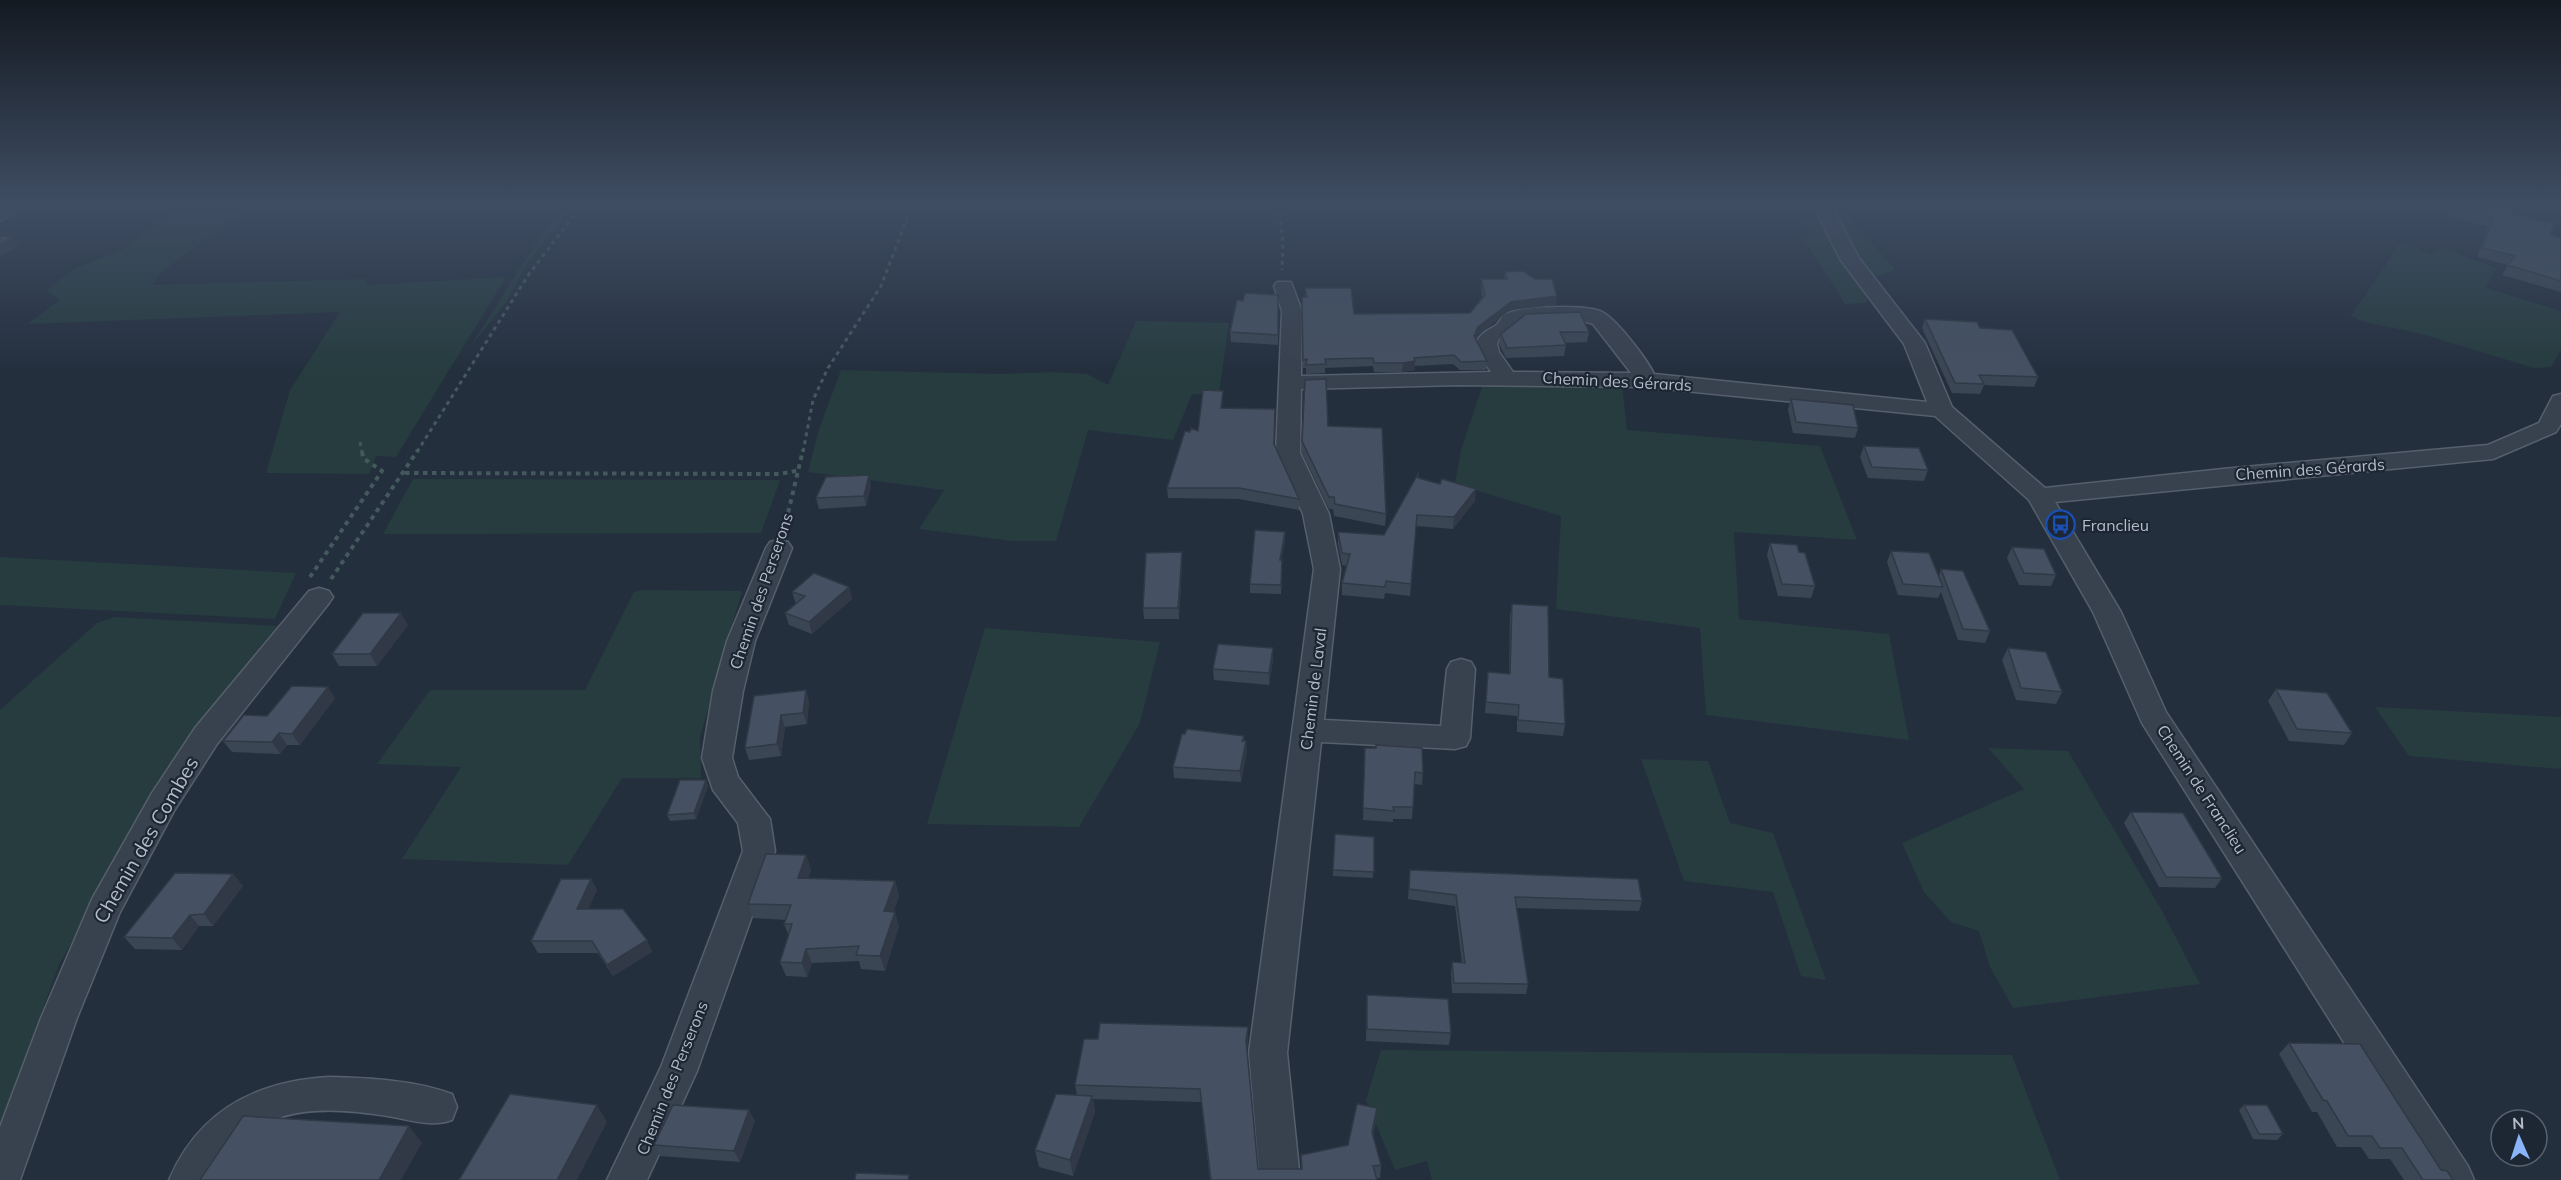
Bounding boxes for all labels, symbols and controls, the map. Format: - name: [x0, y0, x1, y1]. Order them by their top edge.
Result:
- street label: Chemin des Gérards: [1542, 367, 1692, 395]
- street label: Chemin des Gérards: [2235, 454, 2385, 484]
- bus stop icon: Franclieu: [2045, 509, 2077, 541]
- street label: Chemin des Perserons: [725, 510, 797, 672]
- place label: Franclieu: [2082, 515, 2149, 535]
- street label: Chemin de Laval: [1296, 627, 1330, 751]
- street label: Chemin de Franclieu: [2153, 721, 2251, 857]
- street label: Chemin des Combes: [88, 752, 203, 928]
- street label: Chemin des Perserons: [632, 998, 712, 1158]
- north arrow: [2489, 1108, 2549, 1168]
- text: N: [2512, 1113, 2525, 1133]

